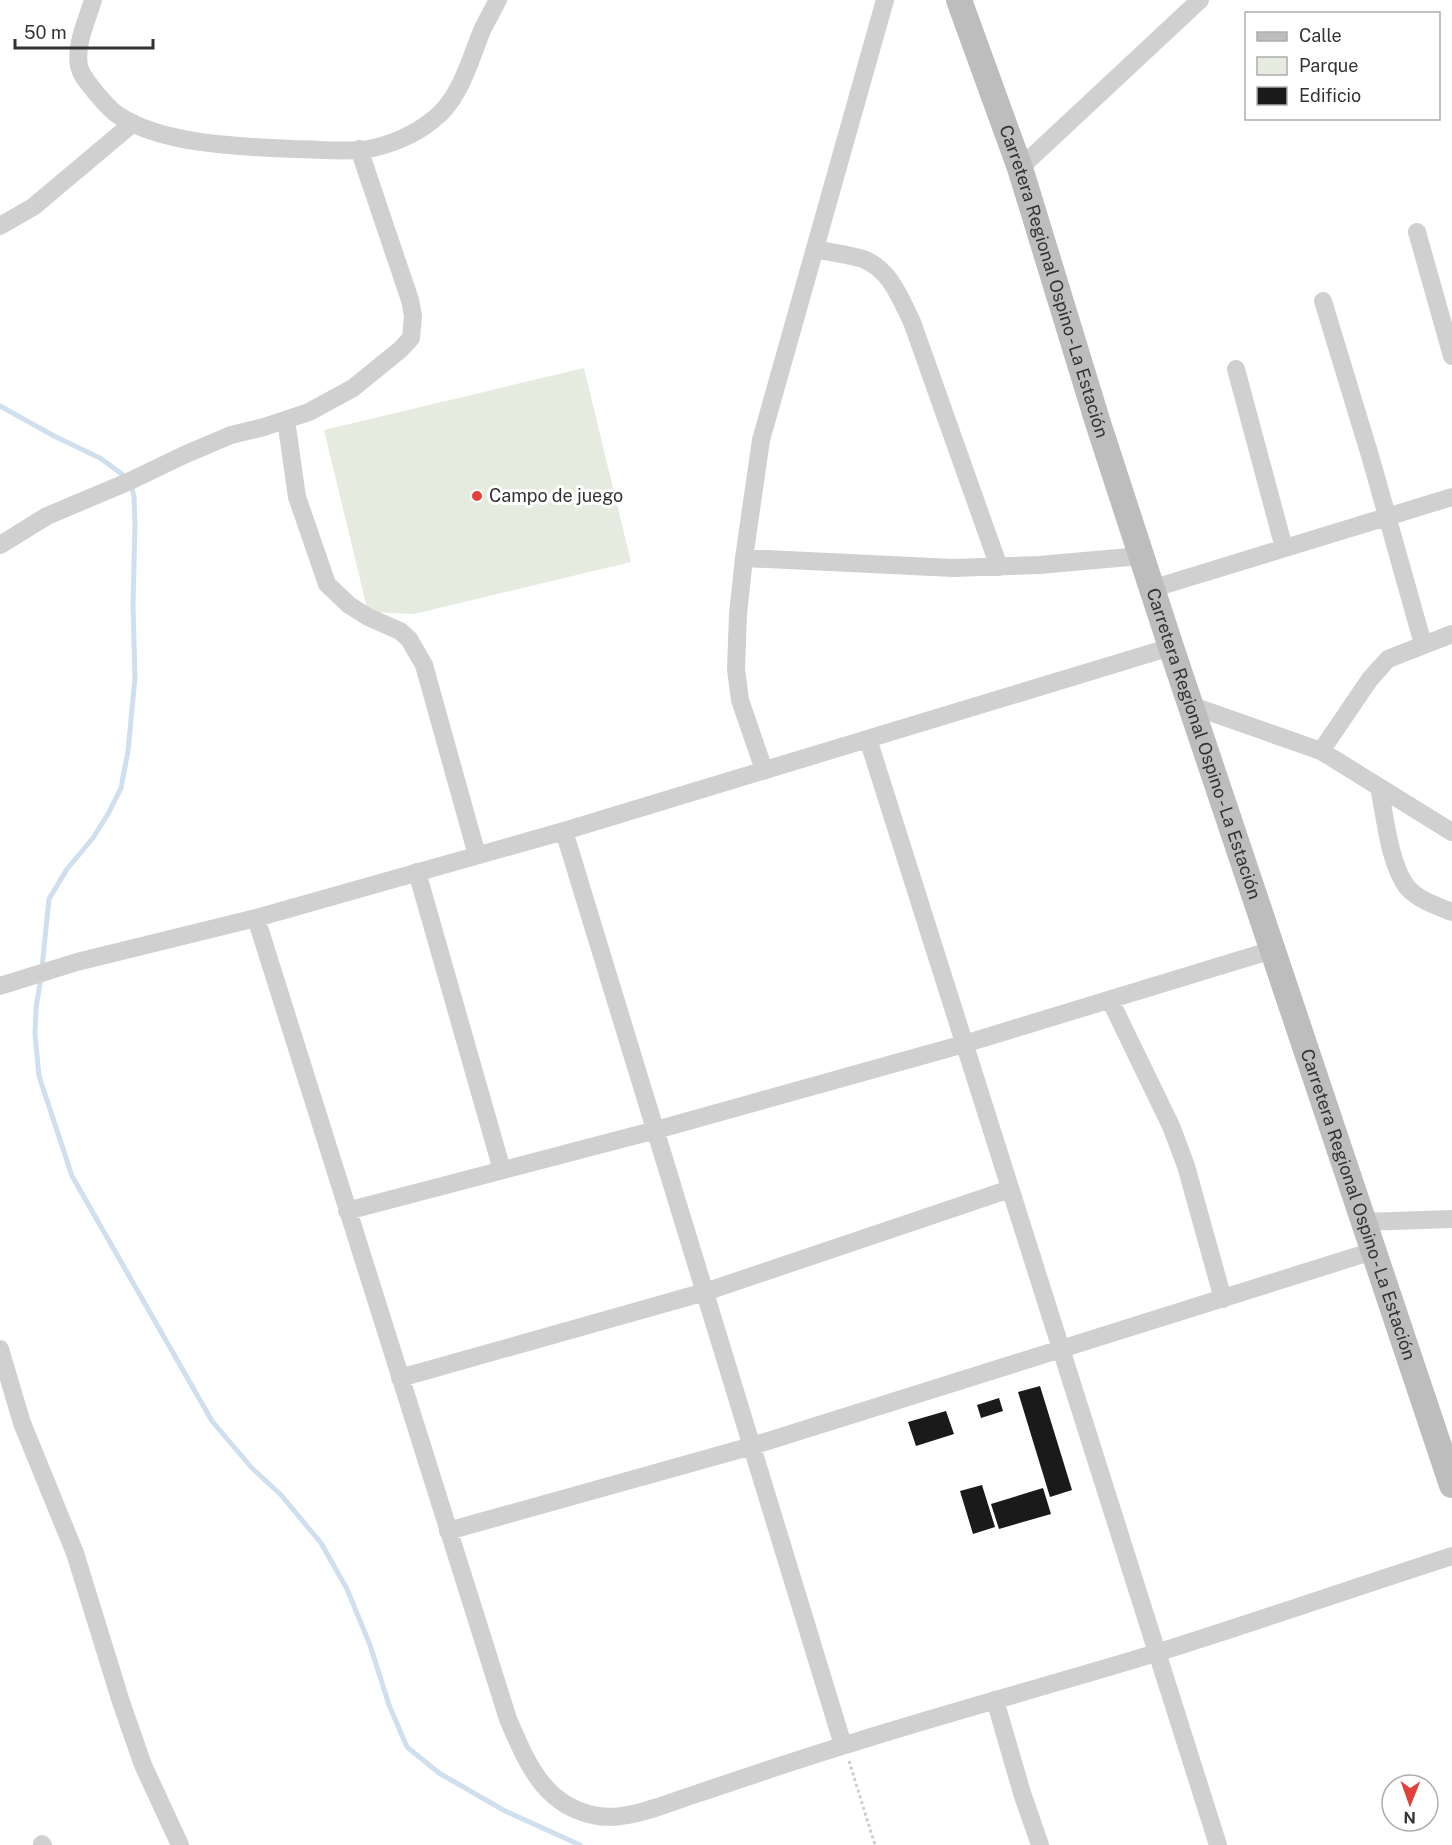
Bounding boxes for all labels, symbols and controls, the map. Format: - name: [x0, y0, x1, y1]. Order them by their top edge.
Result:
- scale bar: [15, 12, 153, 50]
- legend: [1245, 12, 1440, 120]
- text: 50 m: [24, 22, 67, 43]
- text: Calle: [1299, 25, 1342, 46]
- text: Parque: [1299, 55, 1359, 76]
- text: Edificio: [1299, 85, 1361, 106]
- street label: Carretera Regional Ospino - La Estación: [995, 122, 1113, 440]
- place label: Campo de juego: [489, 485, 623, 506]
- marker: Campo de juego: [470, 489, 484, 503]
- street label: Carretera Regional Ospino - La Estación: [1142, 585, 1266, 902]
- street label: Carretera Regional Ospino - La Estación: [1297, 1046, 1420, 1363]
- north arrow: [1380, 1773, 1440, 1833]
- text: N: [1403, 1808, 1416, 1827]

